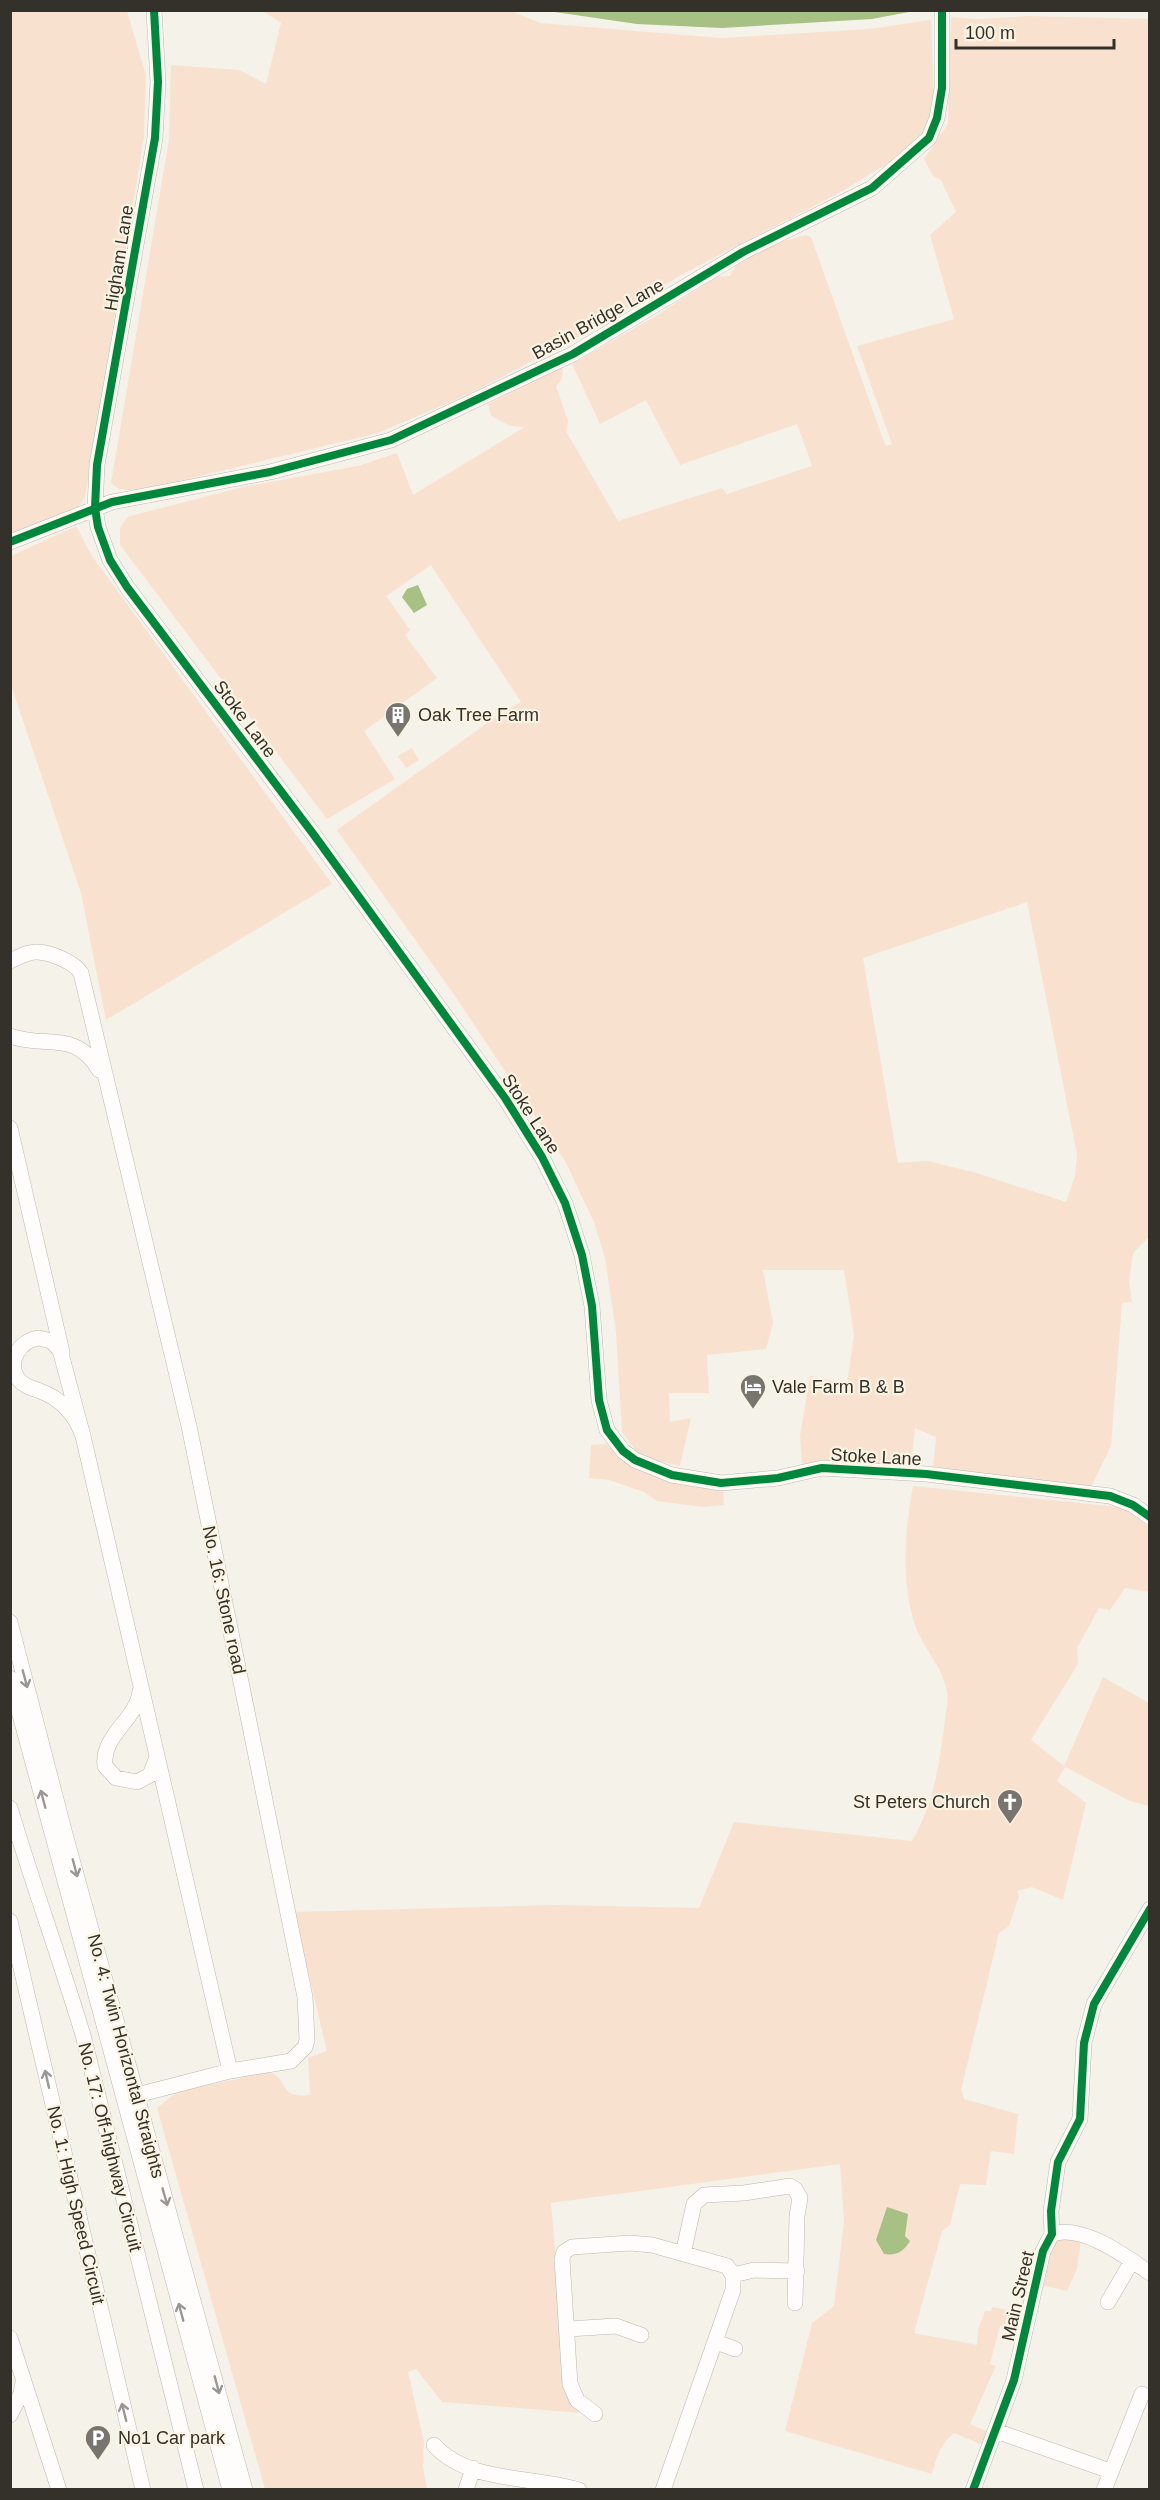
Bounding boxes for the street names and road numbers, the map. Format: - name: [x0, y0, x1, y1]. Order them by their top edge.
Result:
- street label: Higham Lane: [101, 204, 137, 312]
- street label: Basin Bridge Lane: [529, 275, 667, 363]
- street label: Stoke Lane: [210, 677, 280, 761]
- street label: Stoke Lane: [498, 1070, 564, 1158]
- street label: Stoke Lane: [830, 1445, 922, 1469]
- street label: No. 16: Stone road: [199, 1524, 249, 1676]
- street label: No. 4: Twin Horizontal Straights: [84, 1932, 168, 2180]
- street label: No. 17: Off-highway Circuit: [74, 2040, 146, 2254]
- street label: No. 1: High Speed Circuit: [43, 2104, 109, 2306]
- street label: Main Street: [998, 2249, 1038, 2343]

